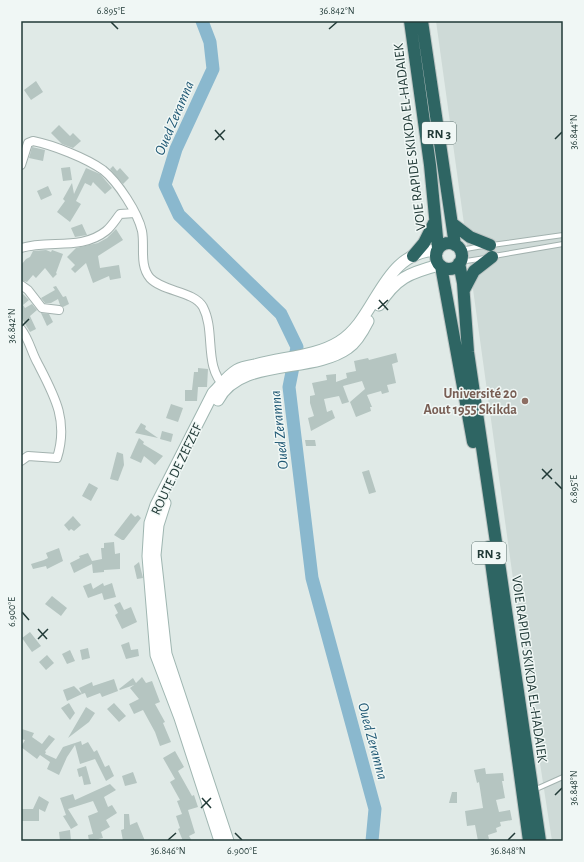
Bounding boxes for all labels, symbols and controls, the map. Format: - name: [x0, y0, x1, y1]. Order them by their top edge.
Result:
- text: 6.895°E: [97, 6, 125, 16]
- text: 36.842°N: [320, 6, 354, 16]
- street label: VOIE RAPIDE SKIKDA EL-HADAIEK: [392, 42, 428, 231]
- water label: Oued Zeramna: [152, 79, 197, 158]
- text: 36.844°N: [569, 114, 579, 150]
- road number: RN 3: [422, 122, 456, 144]
- text: 36.842°N: [7, 309, 17, 343]
- place label: Université 20 Aout 1955 Skikda: [423, 387, 517, 417]
- water label: Oued Zeramna: [268, 390, 291, 470]
- marker: Université 20 Aout 1955 Skikda: [520, 396, 530, 406]
- street label: ROUTE DE ZEFZEF: [149, 421, 205, 517]
- text: 6.895°E: [569, 475, 579, 503]
- road number: RN 3: [472, 542, 506, 564]
- street label: VOIE RAPIDE SKIKDA EL-HADAIEK: [509, 575, 549, 764]
- text: 6.900°E: [7, 597, 17, 627]
- water label: Oued Zeramna: [355, 701, 390, 781]
- text: 36.848°N: [569, 770, 579, 806]
- text: 36.846°N: [150, 846, 186, 856]
- text: 6.900°E: [227, 846, 257, 856]
- text: 36.848°N: [490, 846, 526, 856]

